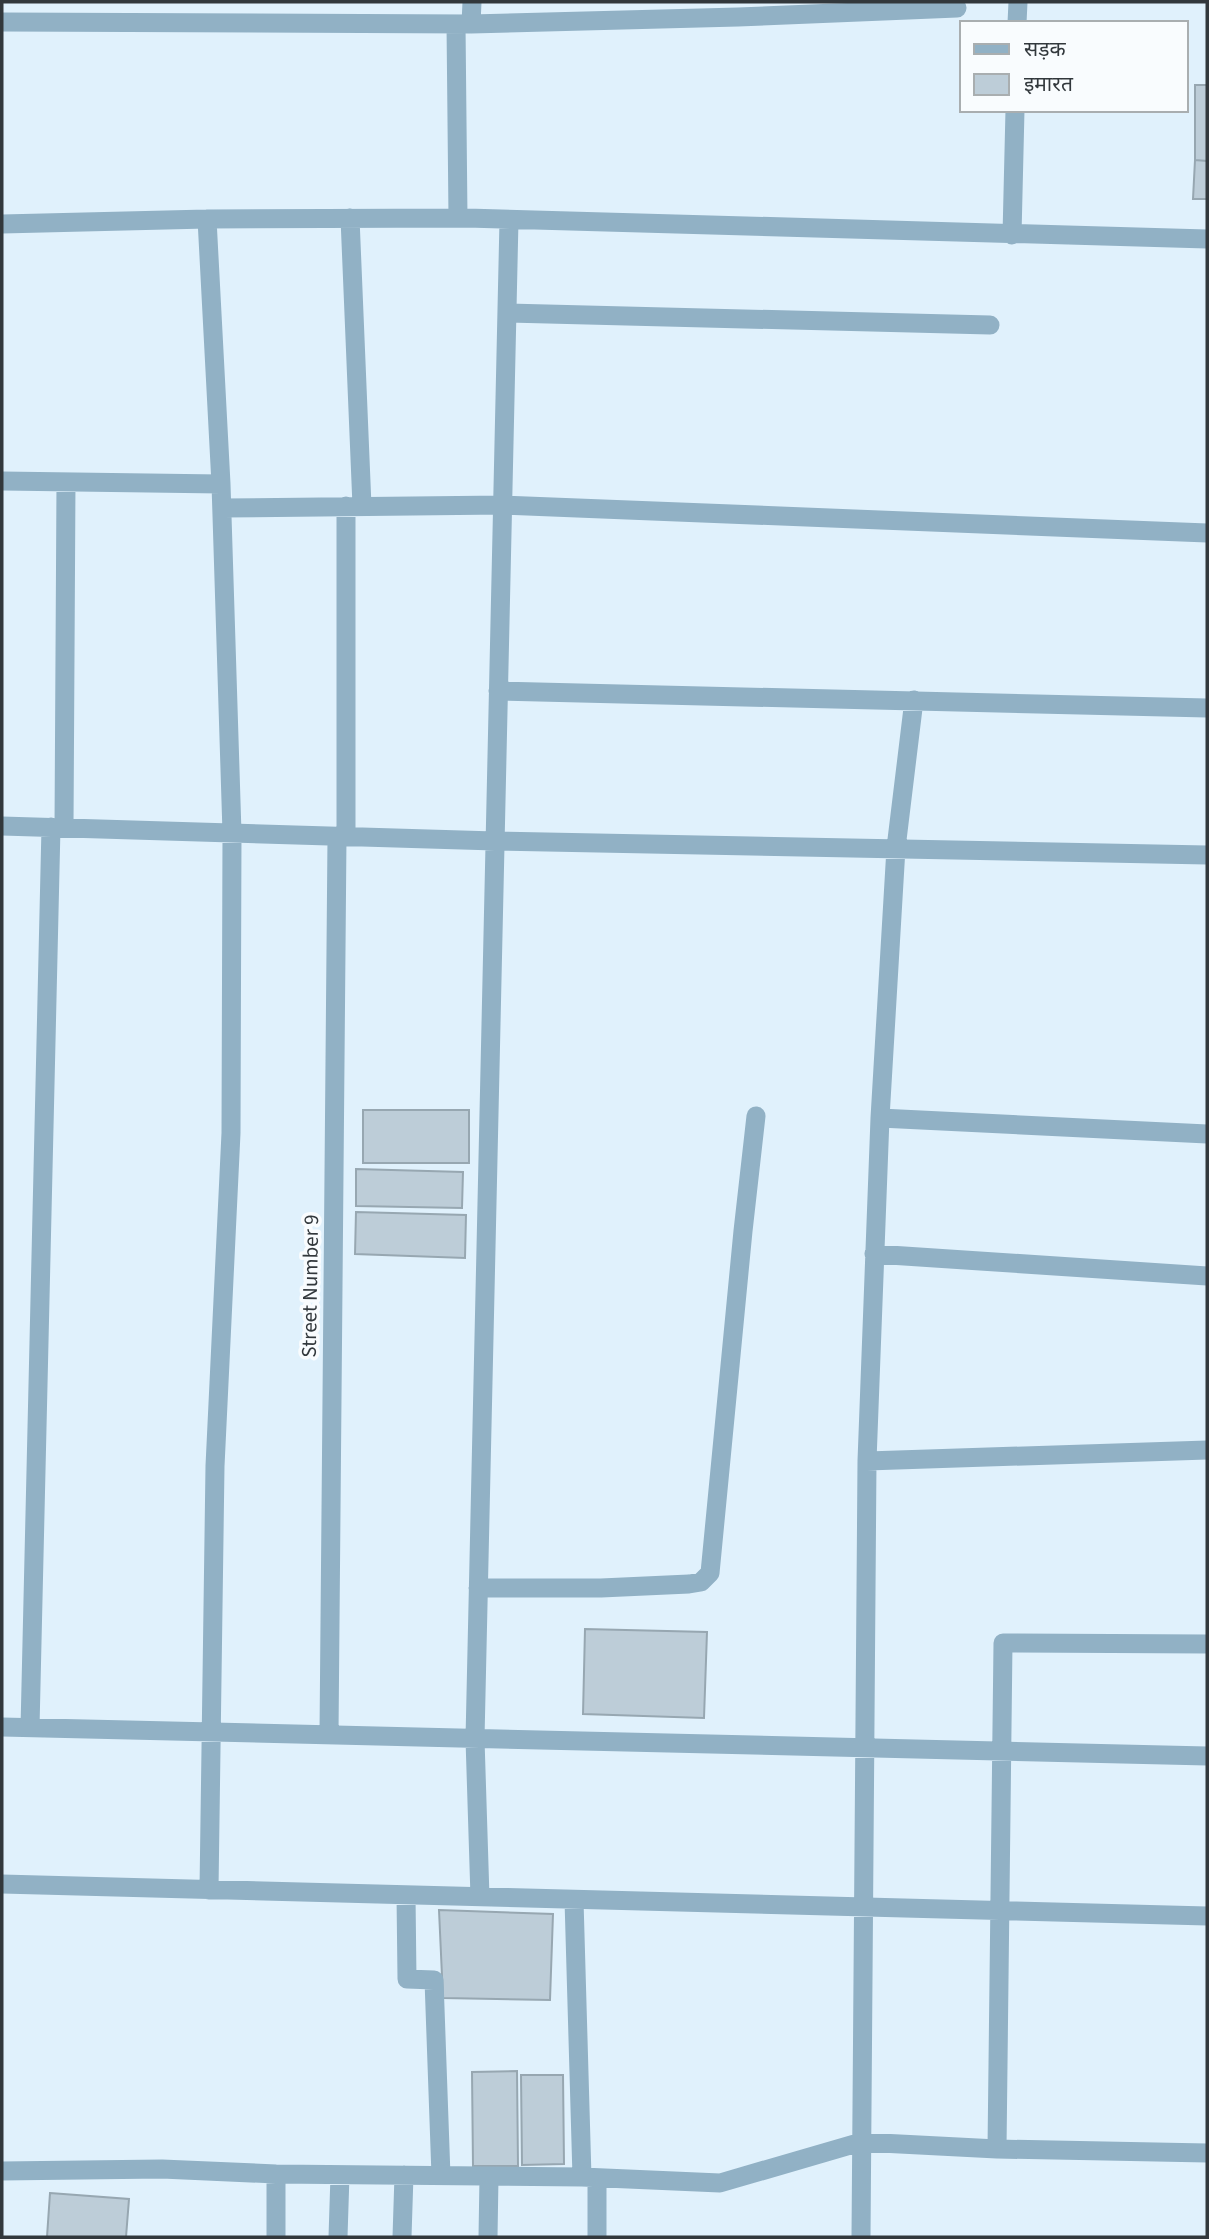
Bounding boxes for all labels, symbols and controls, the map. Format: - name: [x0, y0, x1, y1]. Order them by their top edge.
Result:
- legend: [960, 21, 1188, 112]
- text: सड़क: [1024, 34, 1066, 64]
- text: इमारत: [1024, 69, 1074, 99]
- street label: Street Number 9: [294, 1214, 326, 1358]

